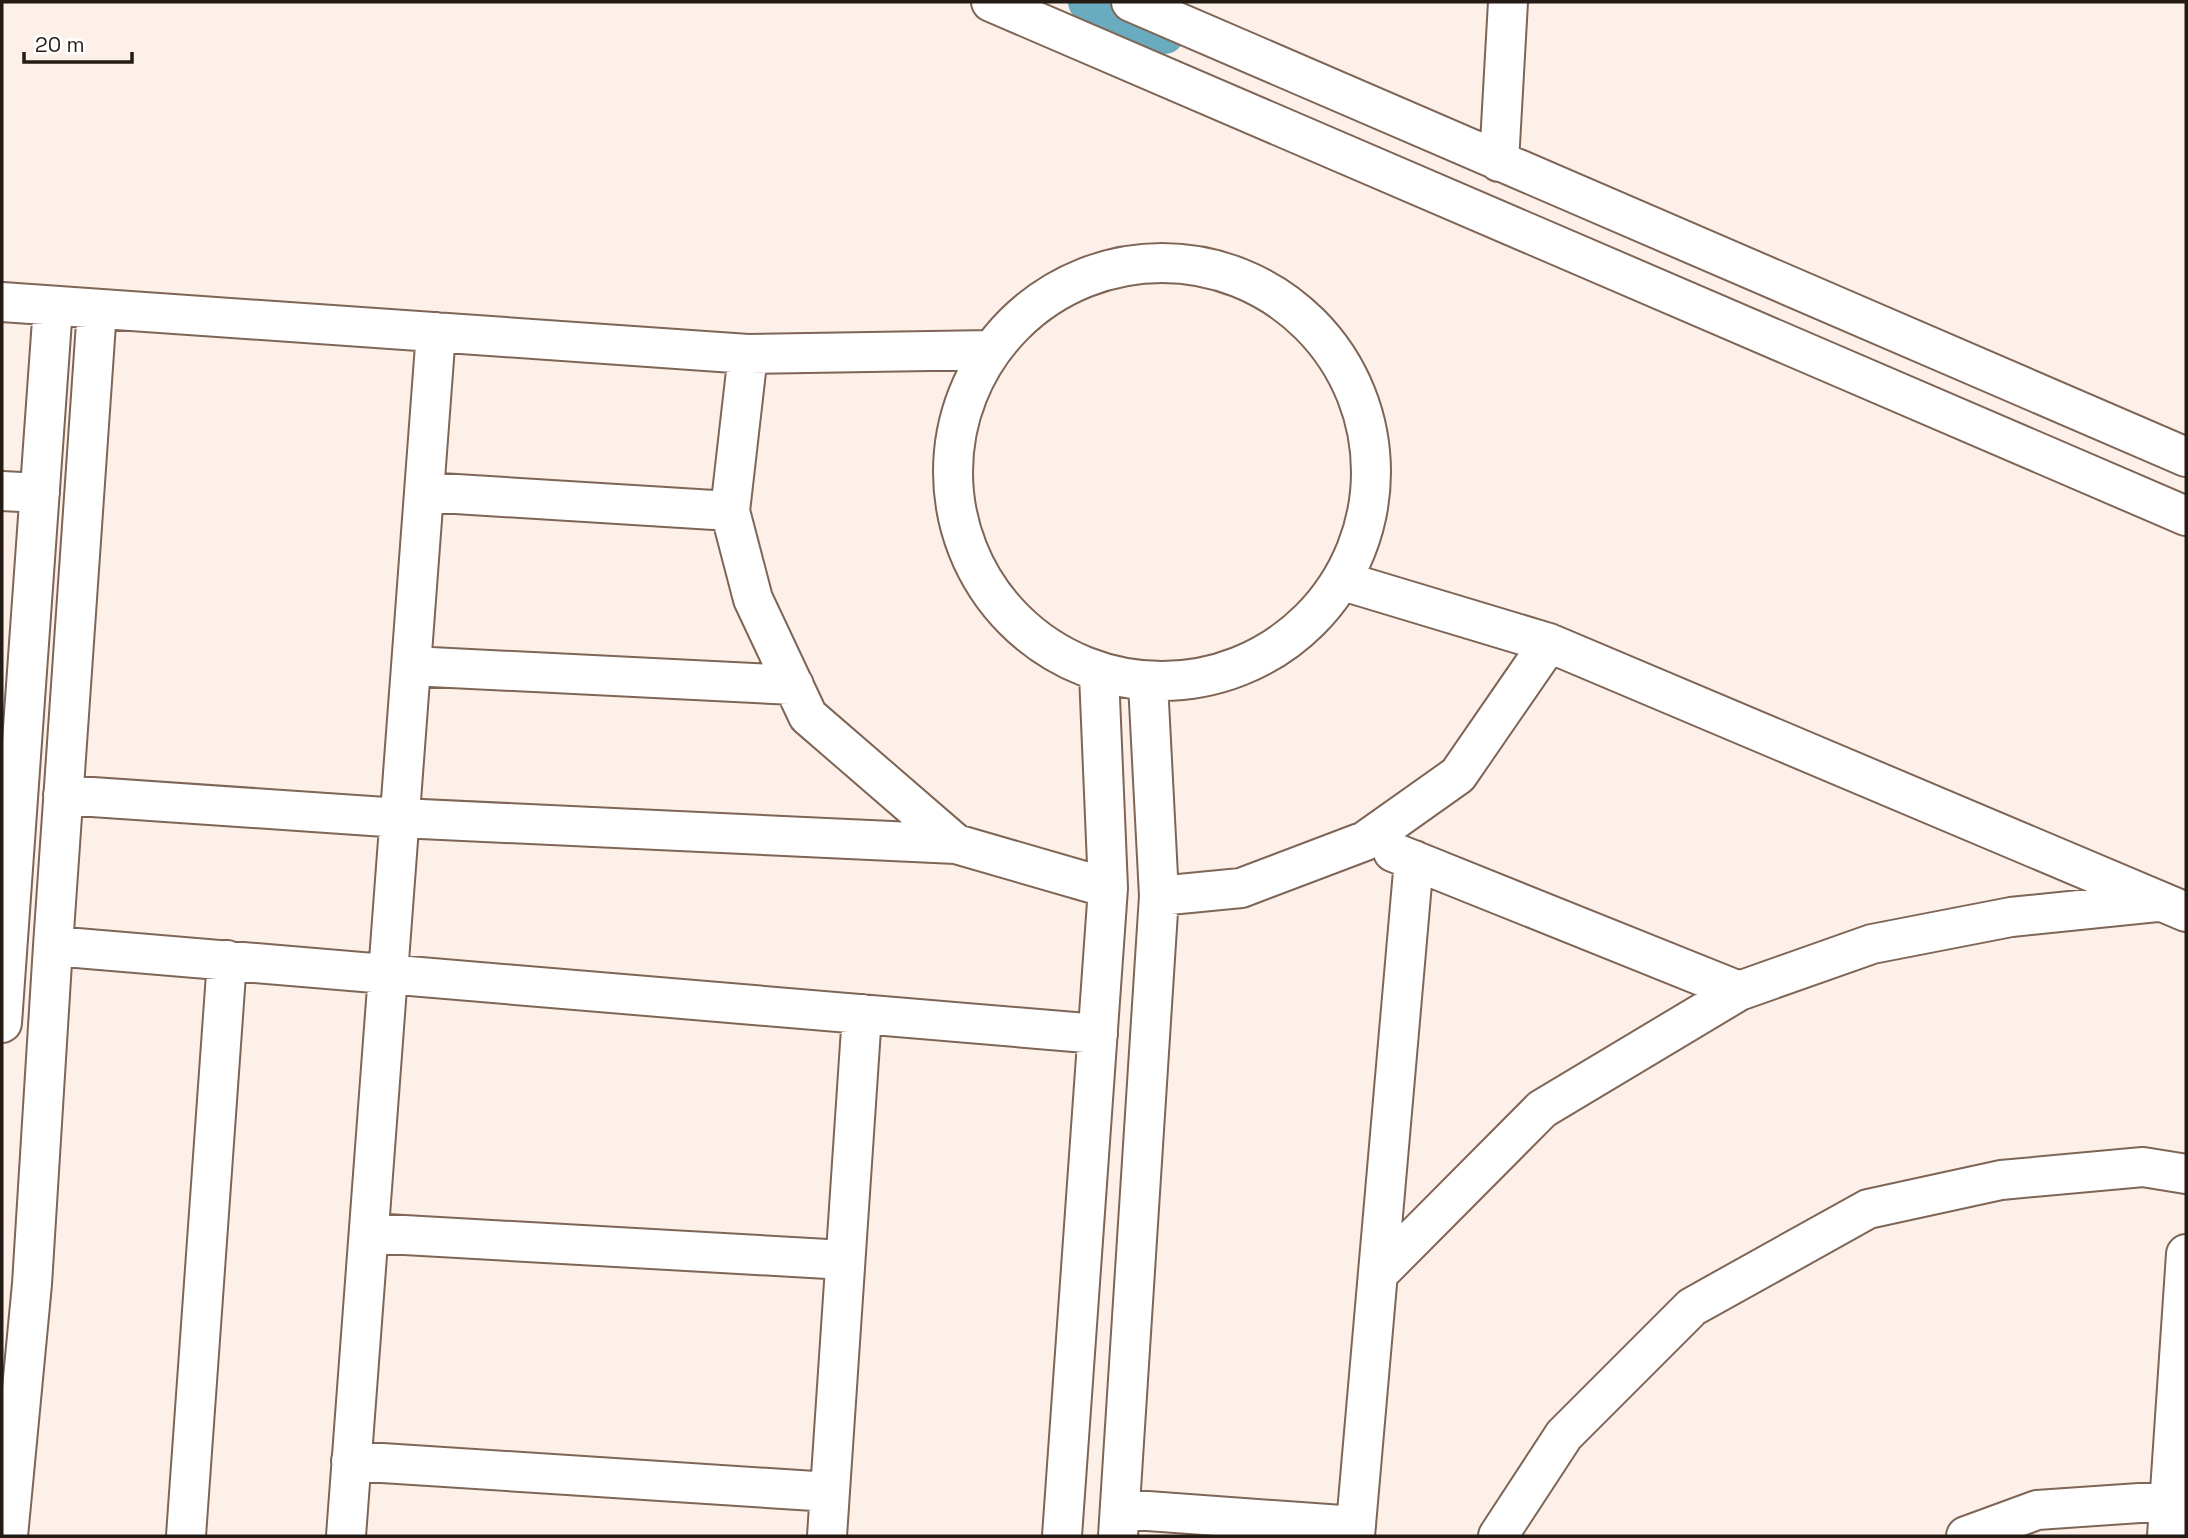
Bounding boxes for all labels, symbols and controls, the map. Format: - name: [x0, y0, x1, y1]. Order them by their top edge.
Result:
- scale bar: [24, 21, 133, 65]
- text: 20 m: [35, 31, 85, 58]

